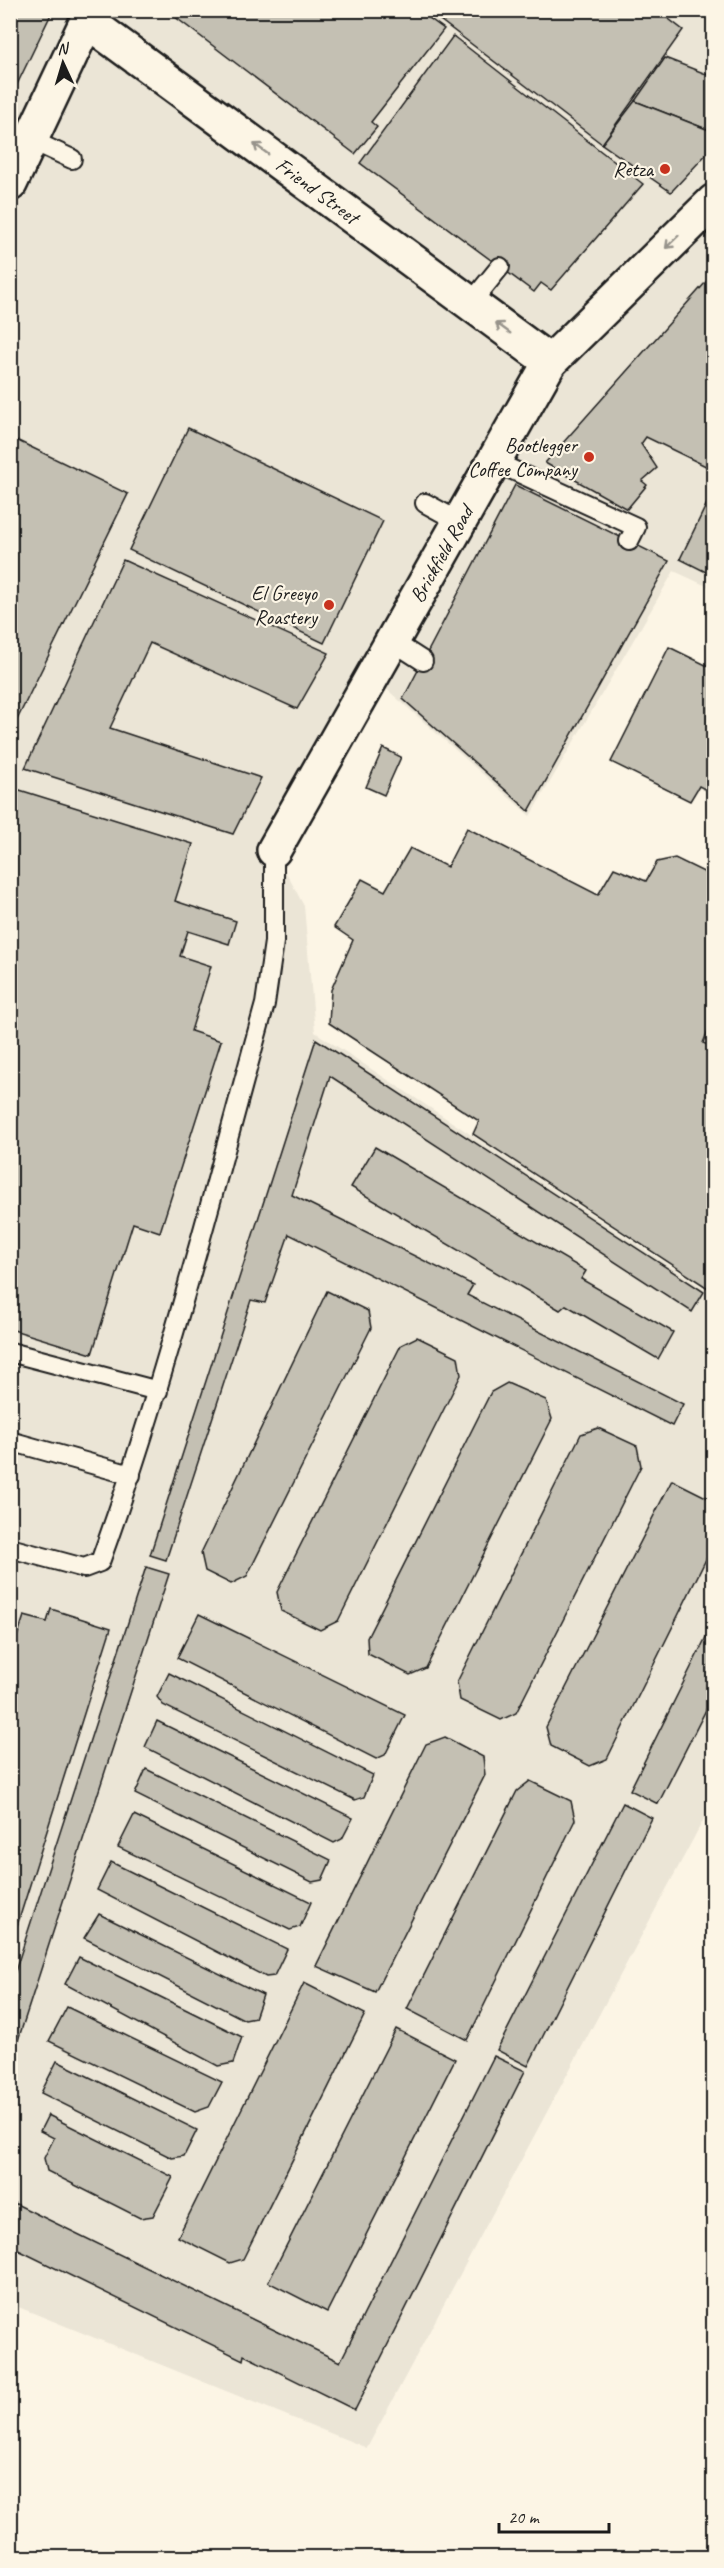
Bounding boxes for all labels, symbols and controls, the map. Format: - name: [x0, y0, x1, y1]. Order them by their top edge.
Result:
- north arrow: [33, 33, 93, 93]
- text: N: [56, 38, 71, 59]
- one-way arrow: [254, 143, 270, 156]
- street label: Friend Street: [271, 152, 366, 231]
- place label: Retza: [613, 156, 655, 182]
- marker: Retza: [658, 162, 672, 176]
- one-way arrow: [665, 235, 680, 250]
- one-way arrow: [495, 321, 511, 334]
- place label: Bootlegger Coffee Company: [468, 432, 579, 482]
- marker: Bootlegger Coffee Company: [582, 450, 596, 464]
- street label: Brickfield Road: [404, 499, 480, 607]
- place label: El Greeyo Roastery: [251, 580, 319, 630]
- marker: El Greeyo Roastery: [322, 598, 336, 612]
- scale bar: [499, 2496, 608, 2534]
- text: 20 m: [508, 2506, 541, 2528]

